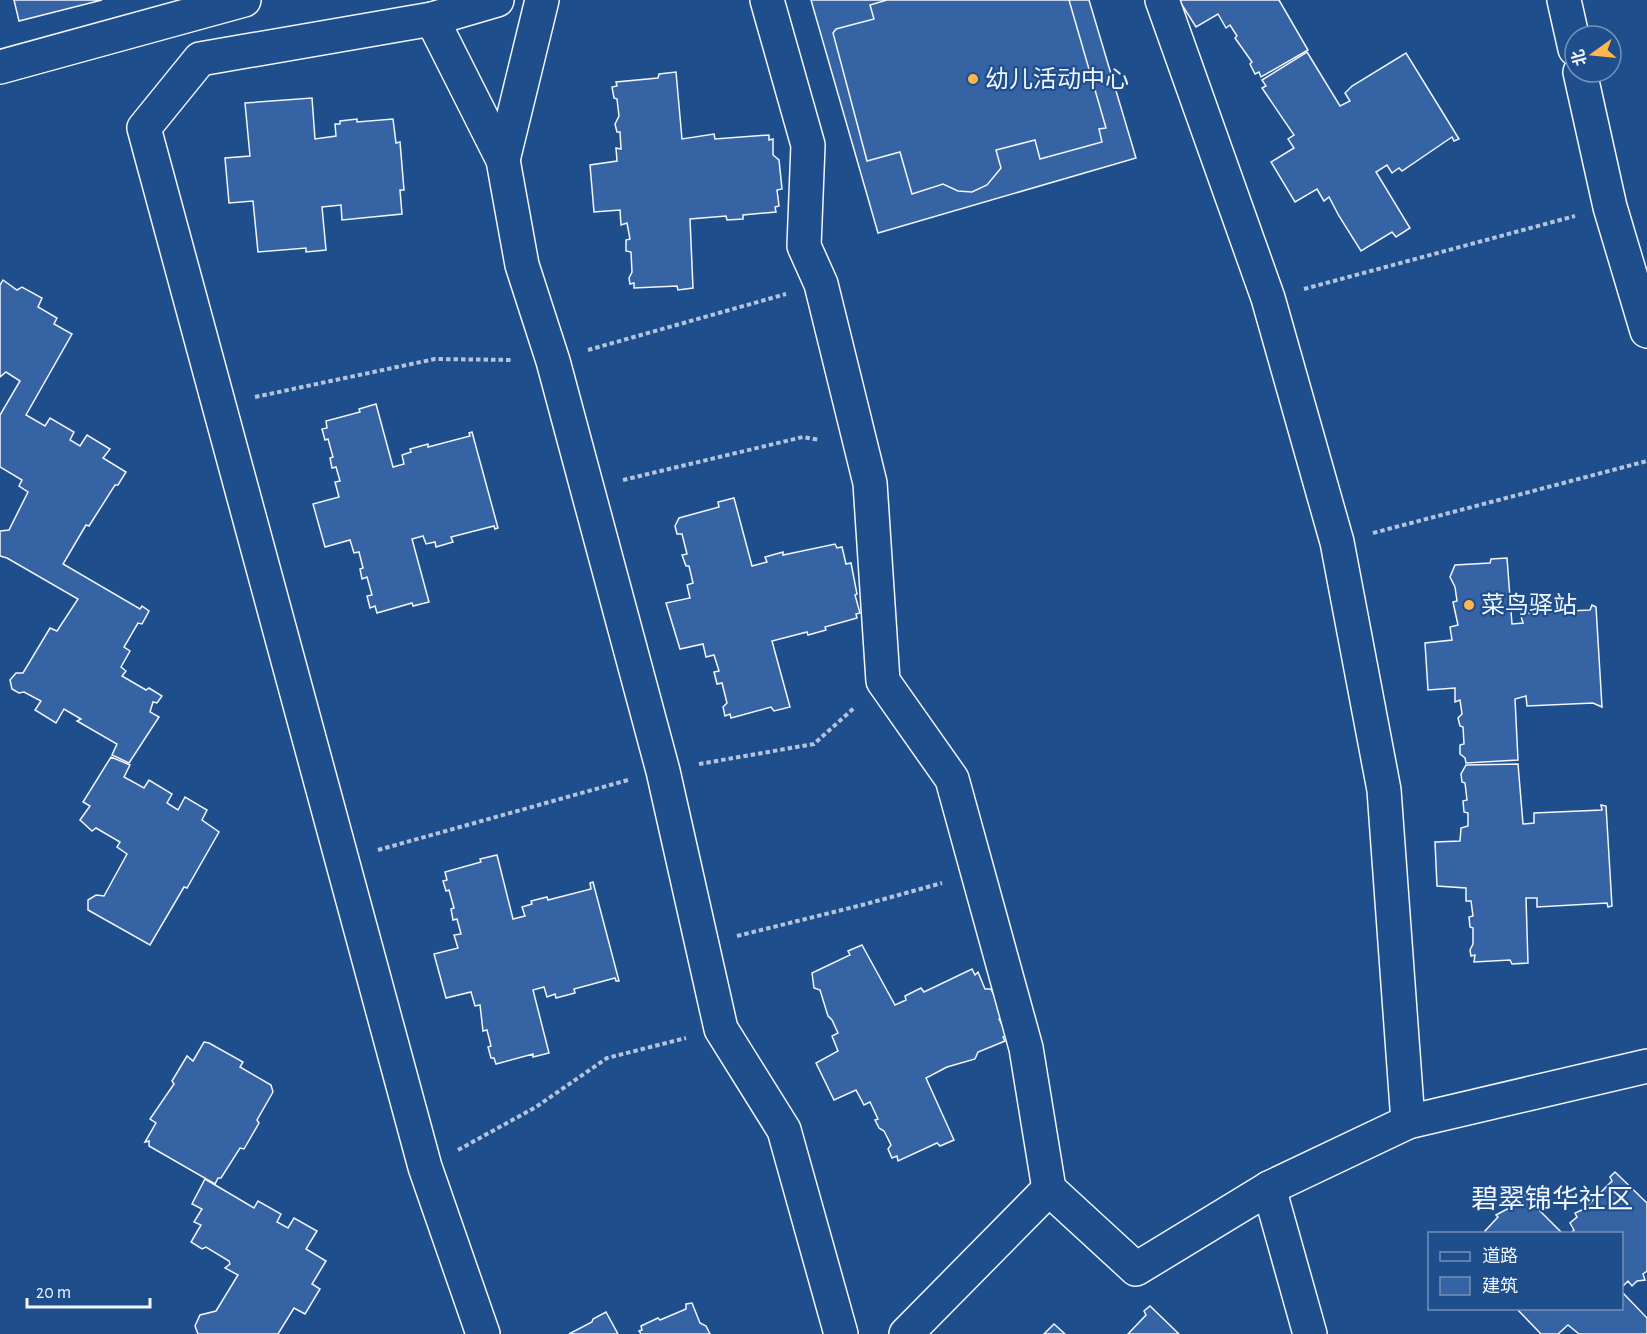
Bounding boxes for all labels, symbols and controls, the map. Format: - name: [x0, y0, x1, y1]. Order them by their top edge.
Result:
- north arrow: [1563, 24, 1623, 84]
- text: 北: [1569, 48, 1589, 68]
- place label: 幼儿活动中心: [985, 66, 1129, 92]
- marker: 幼儿活动中心: [966, 72, 980, 86]
- place label: 菜鸟驿站: [1481, 592, 1577, 618]
- marker: 菜鸟驿站: [1462, 598, 1476, 612]
- district label: 碧翠锦华社区: [1471, 1185, 1633, 1213]
- legend: [1428, 1232, 1623, 1310]
- text: 道路: [1482, 1246, 1518, 1266]
- scale bar: [27, 1271, 150, 1309]
- text: 建筑: [1482, 1276, 1518, 1296]
- text: 20 m: [36, 1284, 71, 1302]

